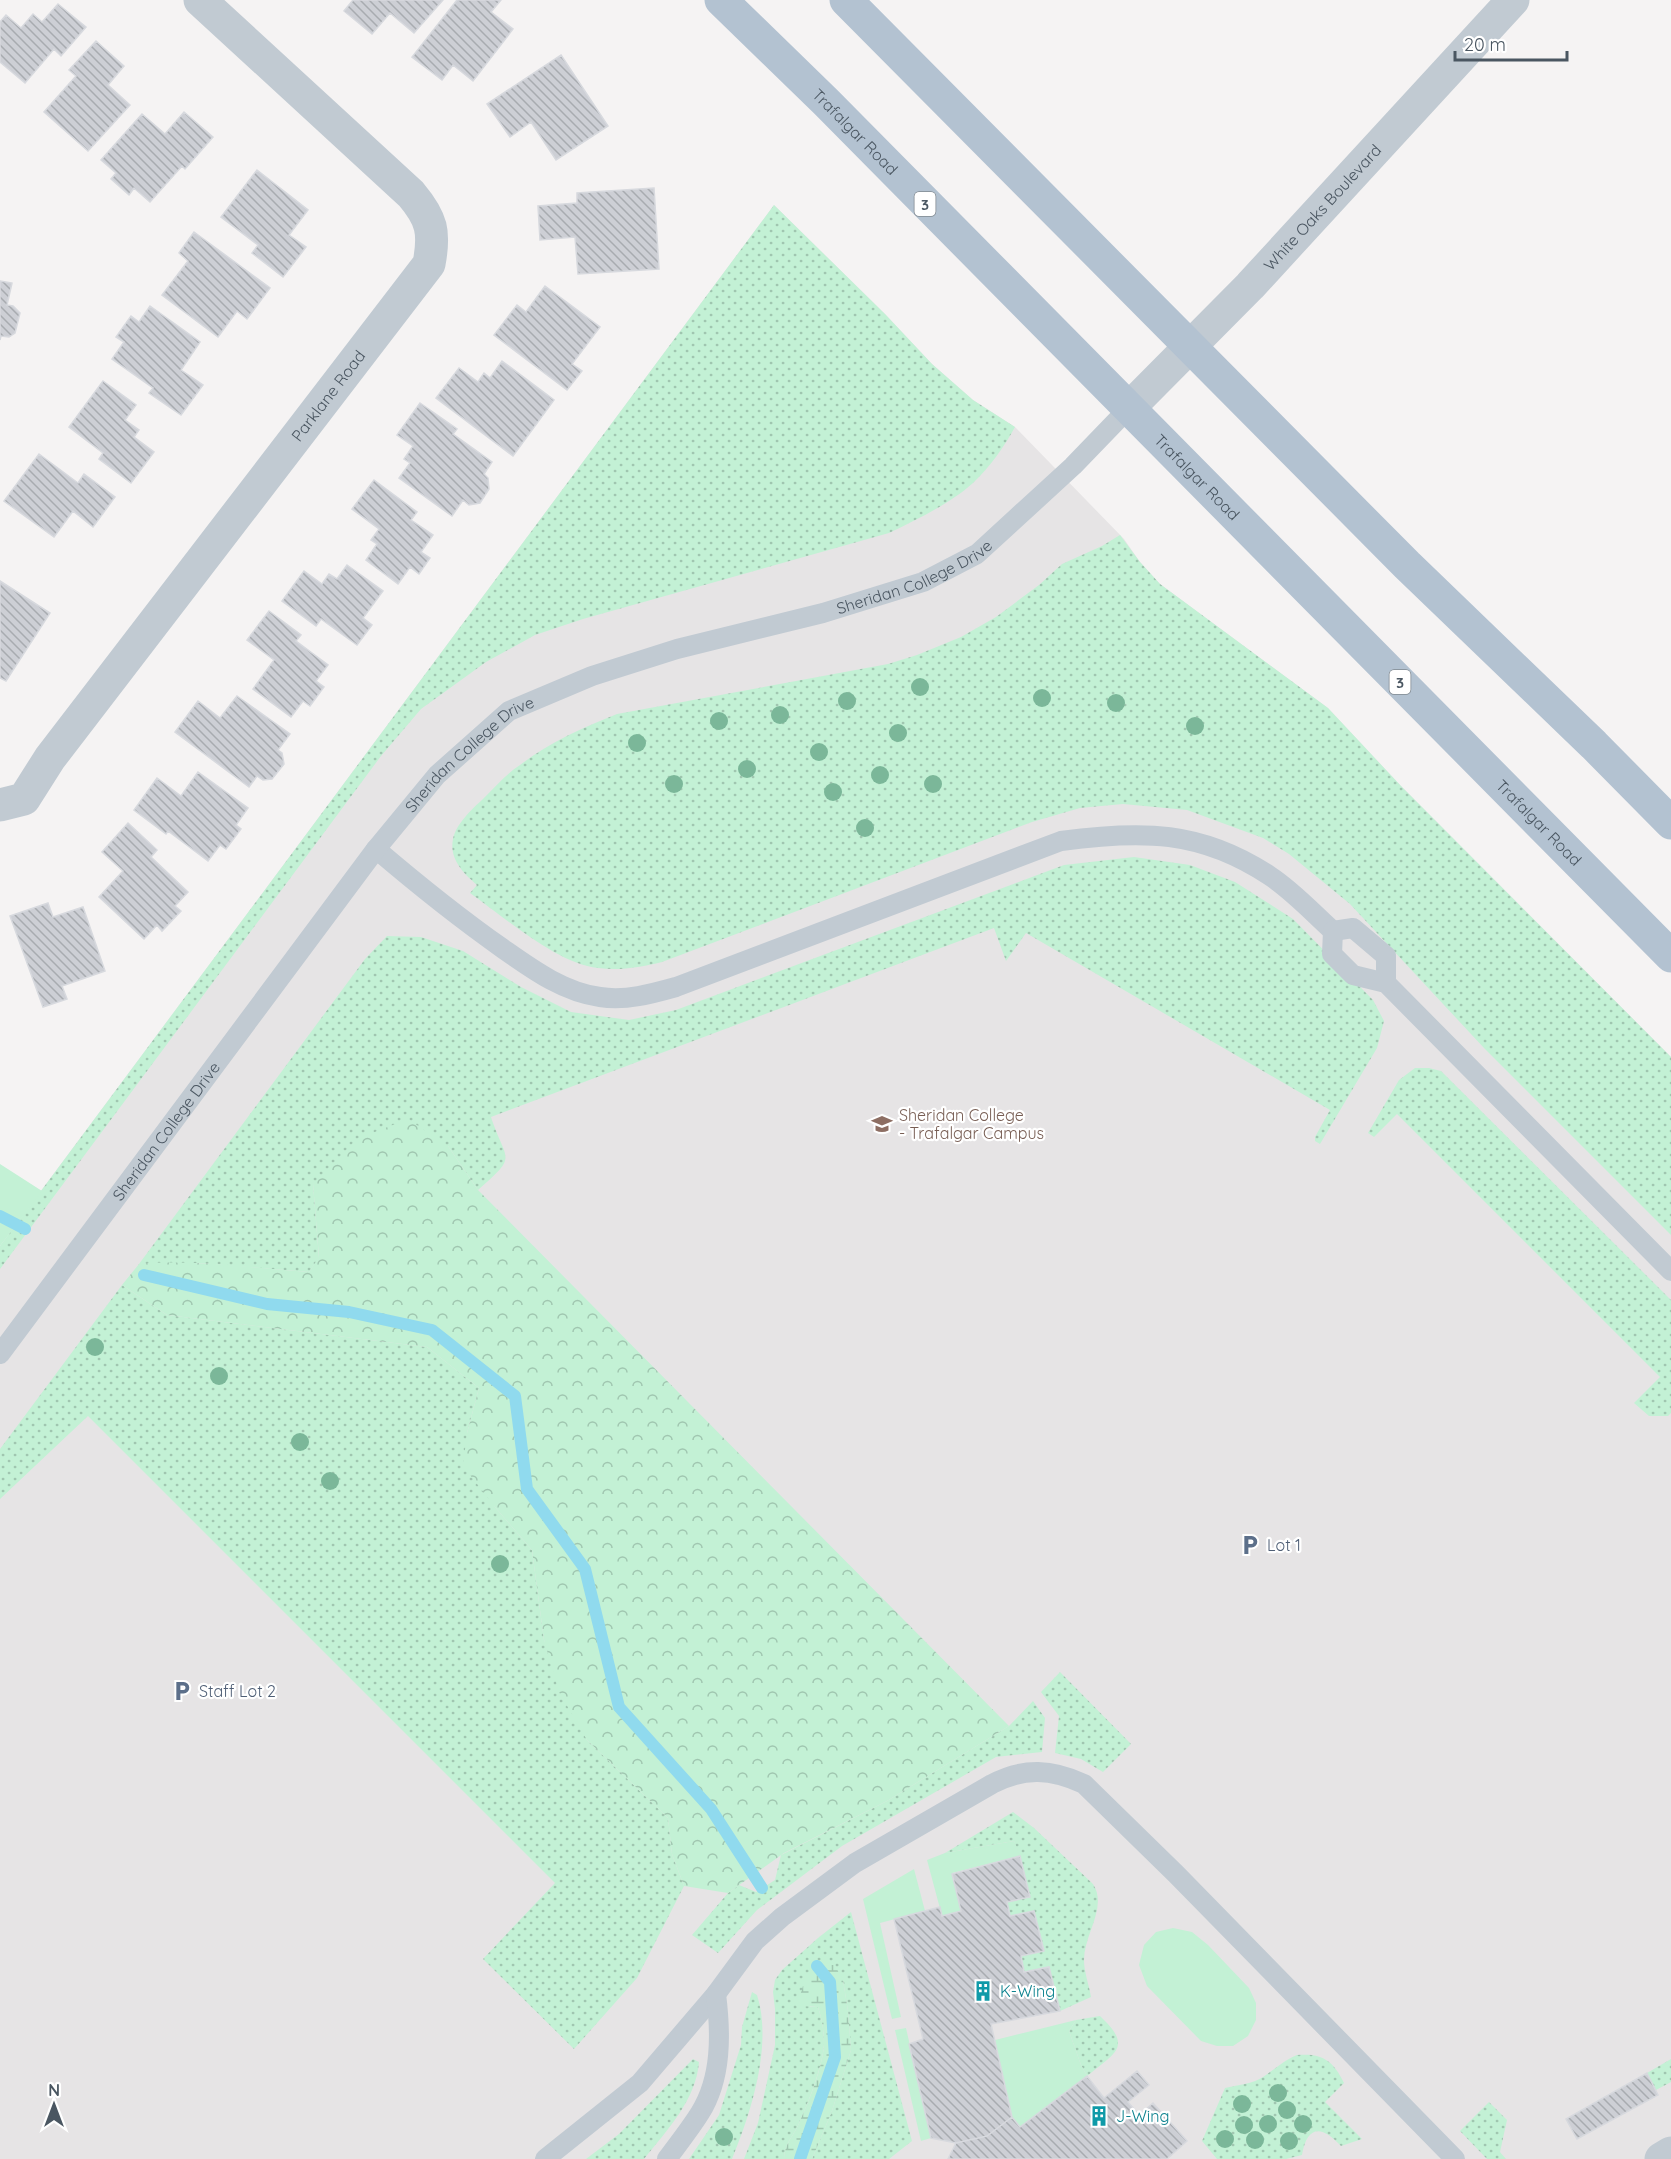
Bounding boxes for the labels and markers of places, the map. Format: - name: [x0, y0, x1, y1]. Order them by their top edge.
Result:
- place label: Sheridan College - Trafalgar Campus: [899, 1105, 1044, 1143]
- school or university icon: Sheridan College - Trafalgar Campus: [870, 1112, 894, 1136]
- parking icon: Lot 1: [1238, 1533, 1262, 1557]
- place label: Lot 1: [1267, 1535, 1301, 1555]
- parking icon: Staff Lot 2: [170, 1679, 194, 1703]
- place label: Staff Lot 2: [199, 1681, 276, 1701]
- building icon: K-Wing: [971, 1979, 995, 2003]
- place label: K-Wing: [1000, 1981, 1055, 2001]
- building icon: J-Wing: [1087, 2104, 1111, 2128]
- place label: J-Wing: [1116, 2106, 1170, 2126]

